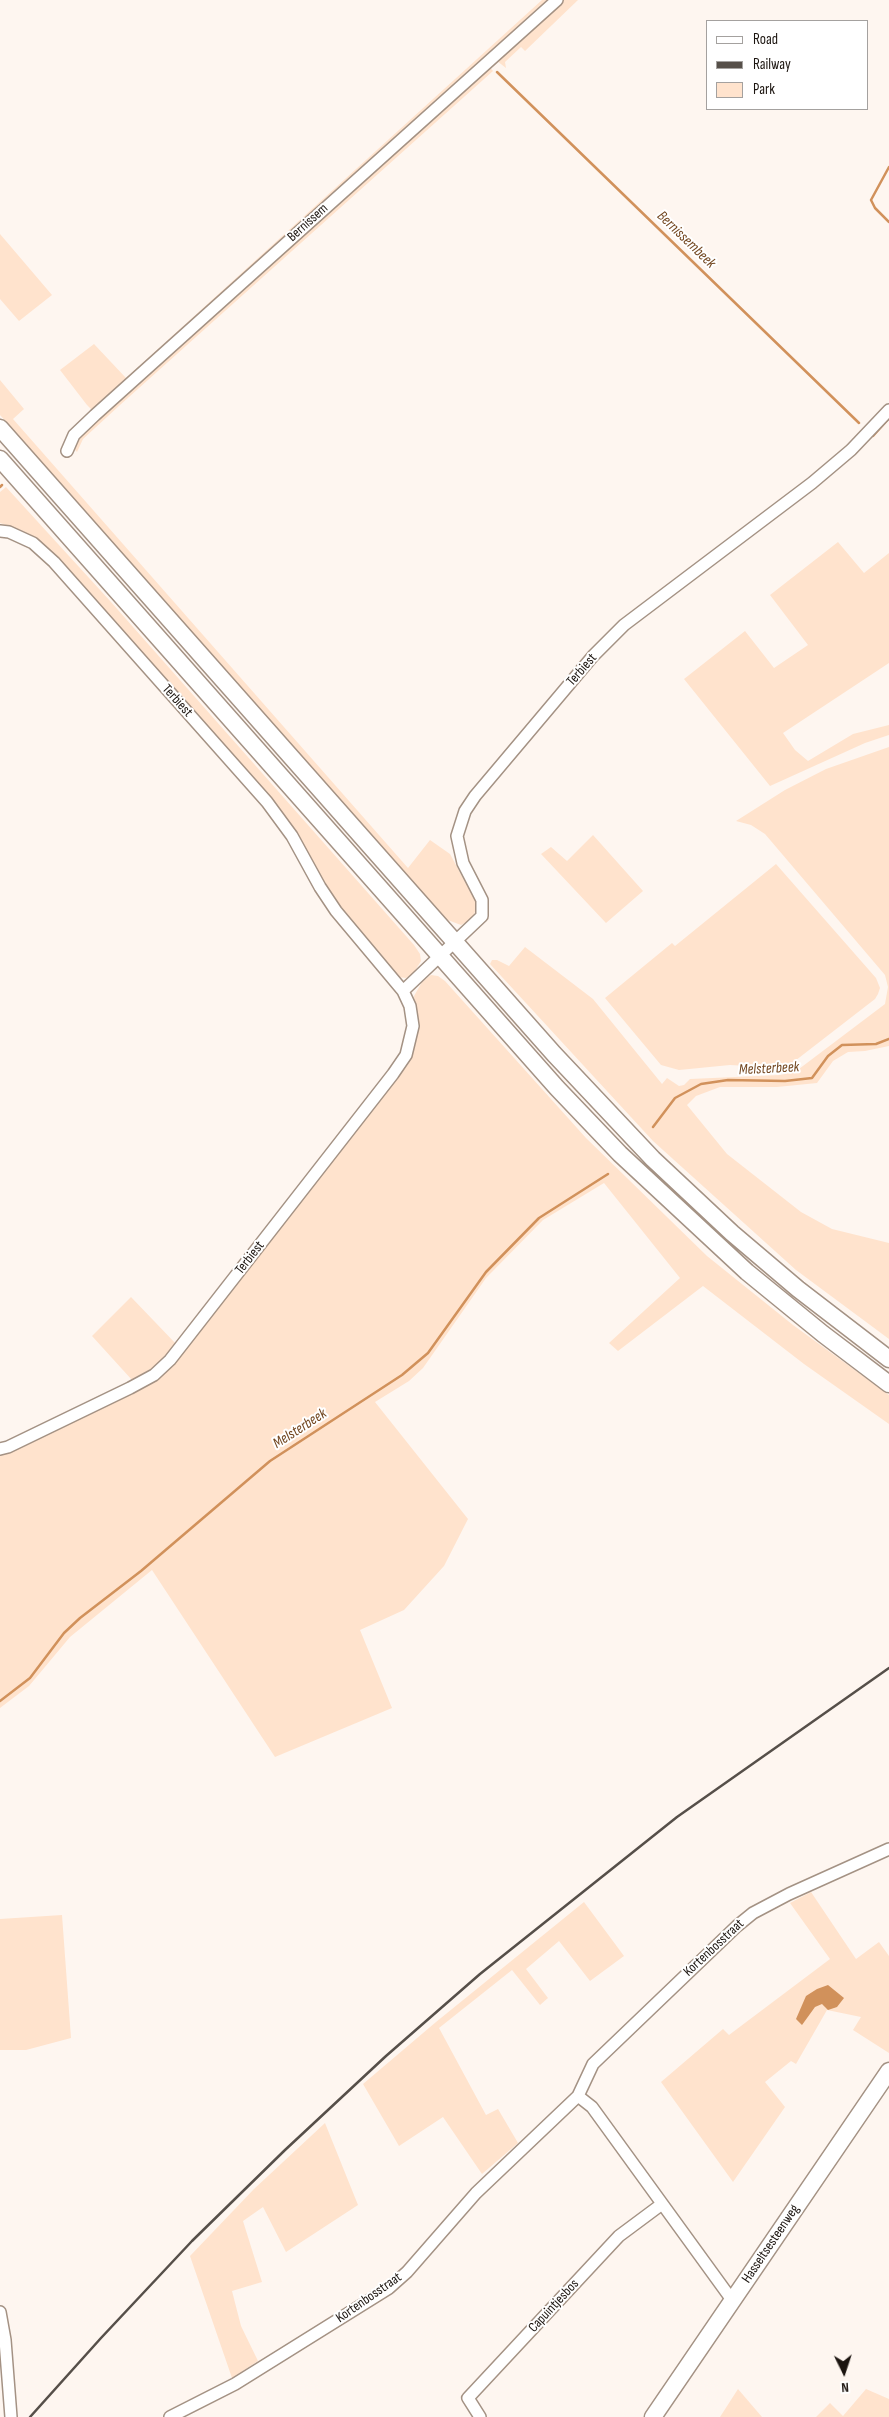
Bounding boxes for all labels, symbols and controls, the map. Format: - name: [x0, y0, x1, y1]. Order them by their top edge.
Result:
- legend: [706, 20, 869, 110]
- text: Road: [753, 30, 778, 49]
- text: Railway: [753, 55, 791, 74]
- text: Park: [753, 80, 775, 99]
- street label: Bernissem: [284, 200, 332, 246]
- water label: Bernissembeek: [653, 208, 719, 272]
- street label: Terbiest: [563, 650, 601, 690]
- street label: Terbiest: [158, 681, 196, 721]
- water label: Melsterbeek: [738, 1058, 800, 1080]
- street label: Terbiest: [232, 1238, 268, 1278]
- water label: Melsterbeek: [270, 1405, 330, 1453]
- street label: Kortenbosstraat: [680, 1916, 748, 1980]
- street label: Hasseltsesteenweg: [739, 2202, 803, 2286]
- street label: Kortenbosstraat: [333, 2269, 405, 2327]
- street label: Capuintjesbos: [525, 2276, 583, 2336]
- north arrow: [819, 2347, 869, 2397]
- text: N: [841, 2379, 849, 2396]

